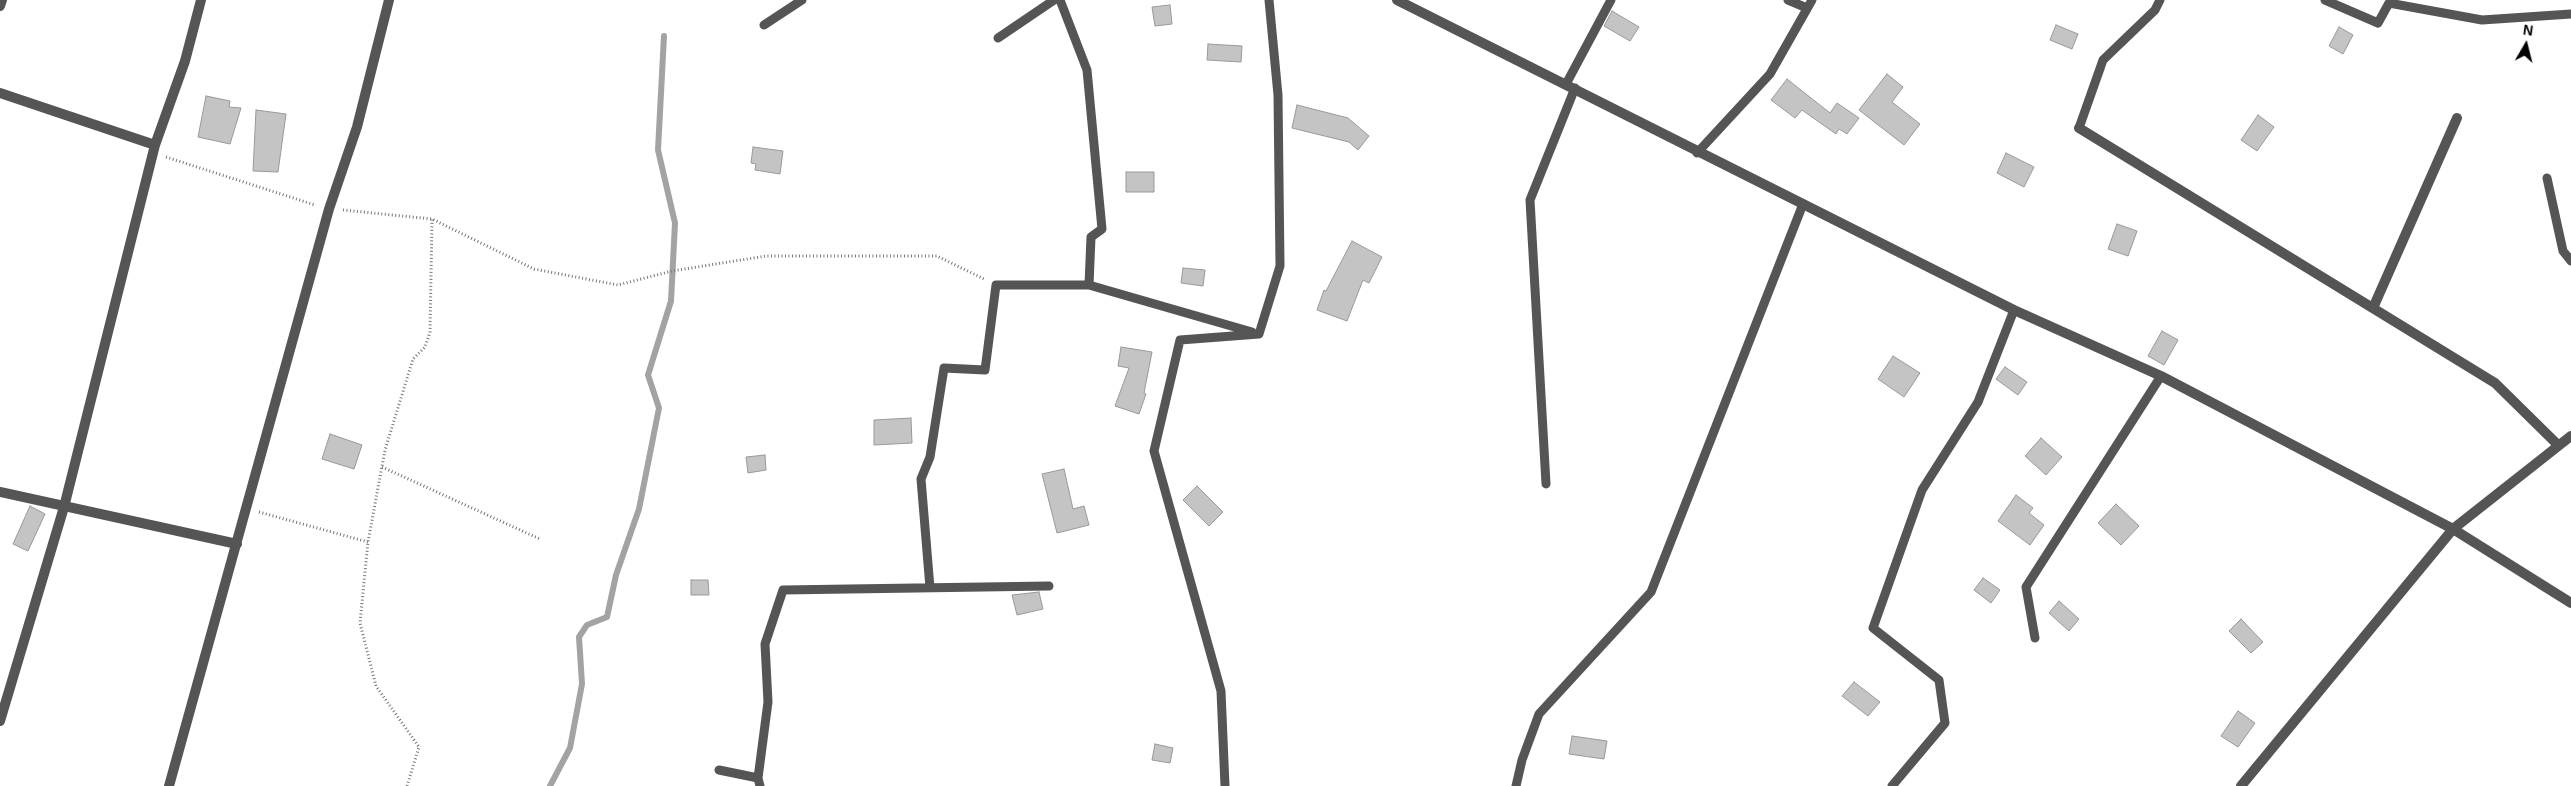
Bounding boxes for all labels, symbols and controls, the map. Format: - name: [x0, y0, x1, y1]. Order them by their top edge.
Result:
- north arrow: [2501, 20, 2551, 70]
- text: N: [2522, 22, 2534, 39]

